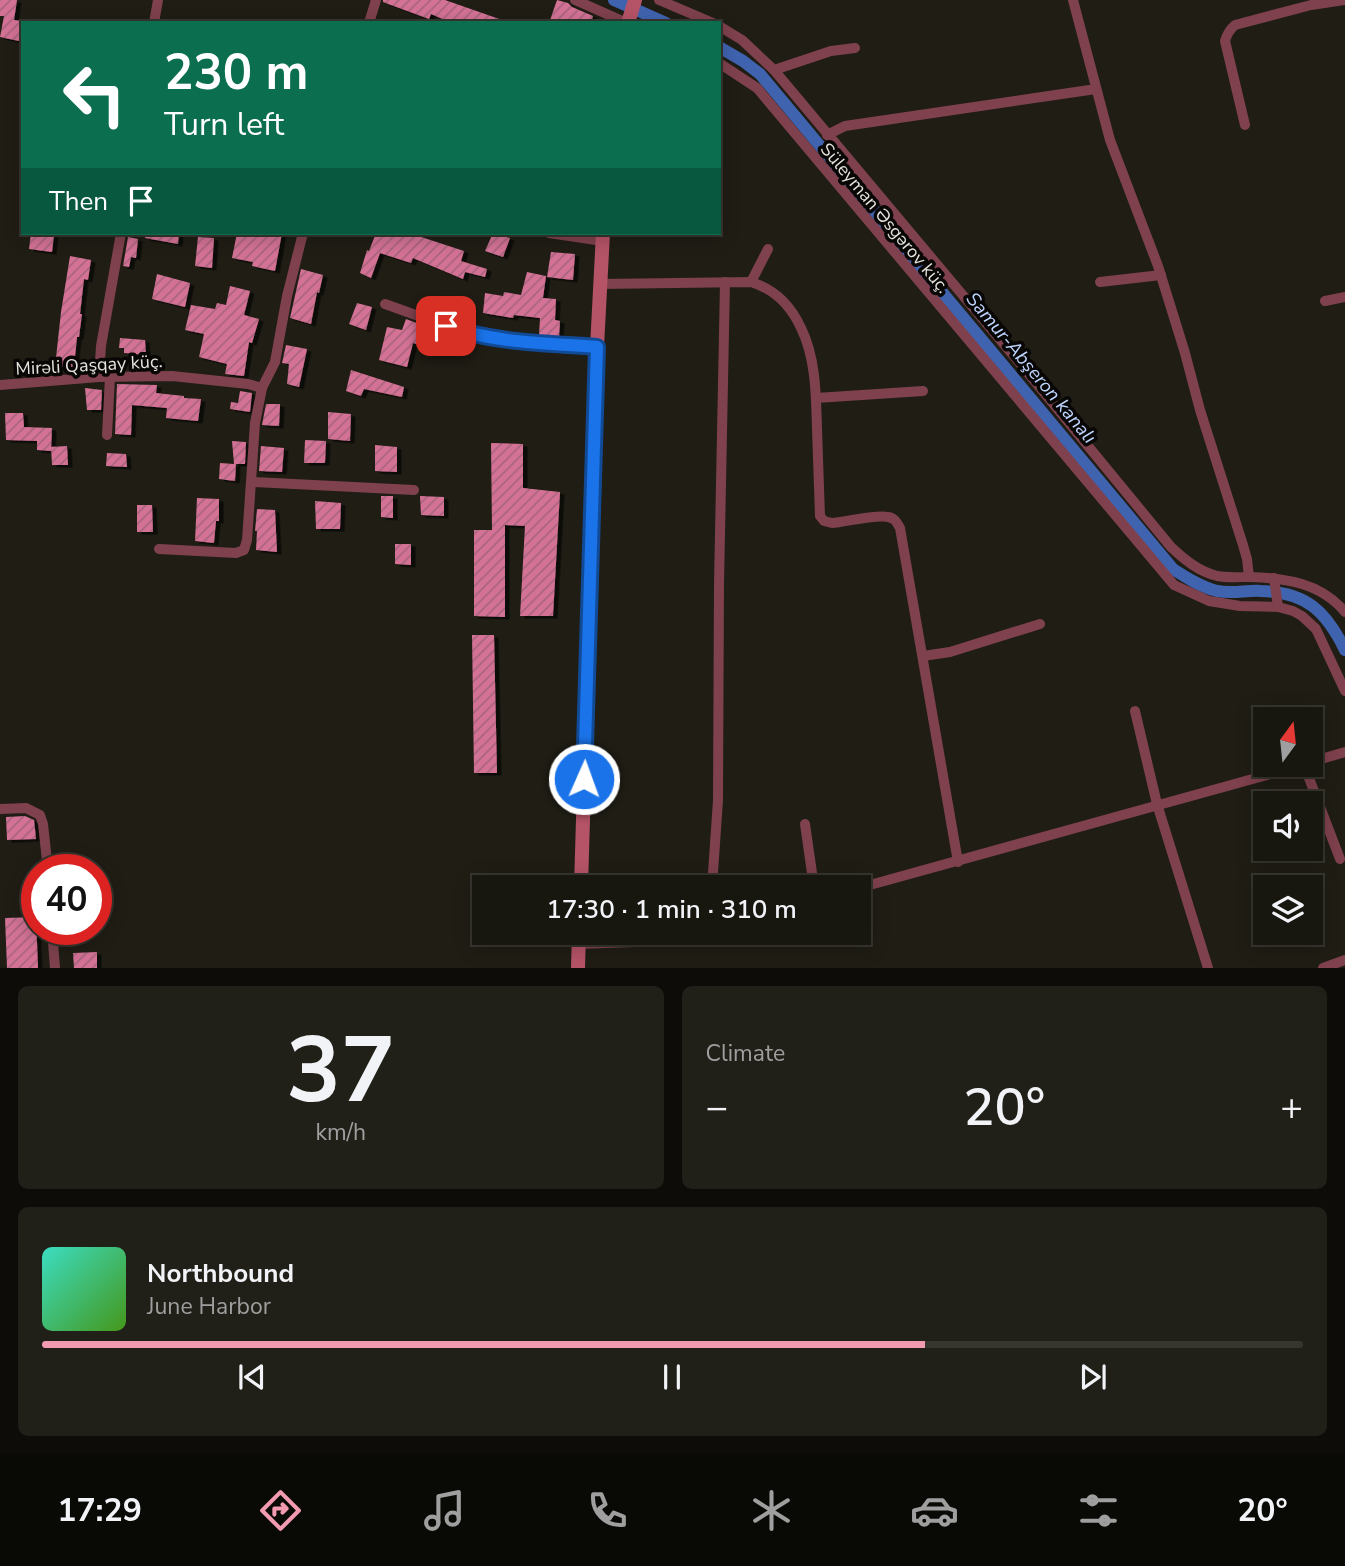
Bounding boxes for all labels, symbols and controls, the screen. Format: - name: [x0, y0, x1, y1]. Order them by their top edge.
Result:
- text: 230 m: [164, 39, 308, 106]
- icon: left: [49, 49, 140, 140]
- text: Turn left: [164, 103, 284, 146]
- street label: Süleyman Əsgərov küç.: [815, 138, 955, 298]
- icon: arrive: [122, 182, 160, 220]
- text: Then: [49, 184, 108, 219]
- water label: Samur-Abşeron kanalı: [960, 287, 1102, 449]
- pin: [416, 296, 476, 356]
- icon: arrive: [427, 307, 465, 345]
- street label: Mirəli Qaşqay küç.: [15, 349, 163, 381]
- north arrow: [1253, 707, 1323, 777]
- map controls: [1253, 707, 1323, 945]
- position arrow: [547, 742, 621, 816]
- button: sound: [1253, 791, 1323, 861]
- speed limit sign: 40: [21, 854, 112, 945]
- button: layers: [1253, 875, 1323, 945]
- text: 17:30 · 1 min · 310 m: [546, 892, 797, 927]
- text: 37: [286, 1009, 395, 1133]
- text: Climate: [706, 1038, 785, 1069]
- text: 20°: [963, 1072, 1045, 1143]
- text: −: [706, 1082, 728, 1133]
- text: +: [1280, 1082, 1303, 1133]
- text: km/h: [315, 1117, 366, 1148]
- text: Northbound: [147, 1256, 294, 1291]
- text: June Harbor: [147, 1291, 271, 1322]
- icon: previous: [233, 1358, 271, 1396]
- icon: pause: [653, 1358, 691, 1396]
- icon: next: [1074, 1358, 1112, 1396]
- icon: directions: [256, 1486, 305, 1535]
- icon: music: [420, 1486, 469, 1535]
- icon: phone: [583, 1486, 632, 1535]
- icon: climate: [747, 1486, 796, 1535]
- icon: car: [910, 1486, 959, 1535]
- icon: filters: [1074, 1486, 1123, 1535]
- text: 17:29: [57, 1489, 142, 1532]
- text: 20°: [1237, 1489, 1288, 1532]

